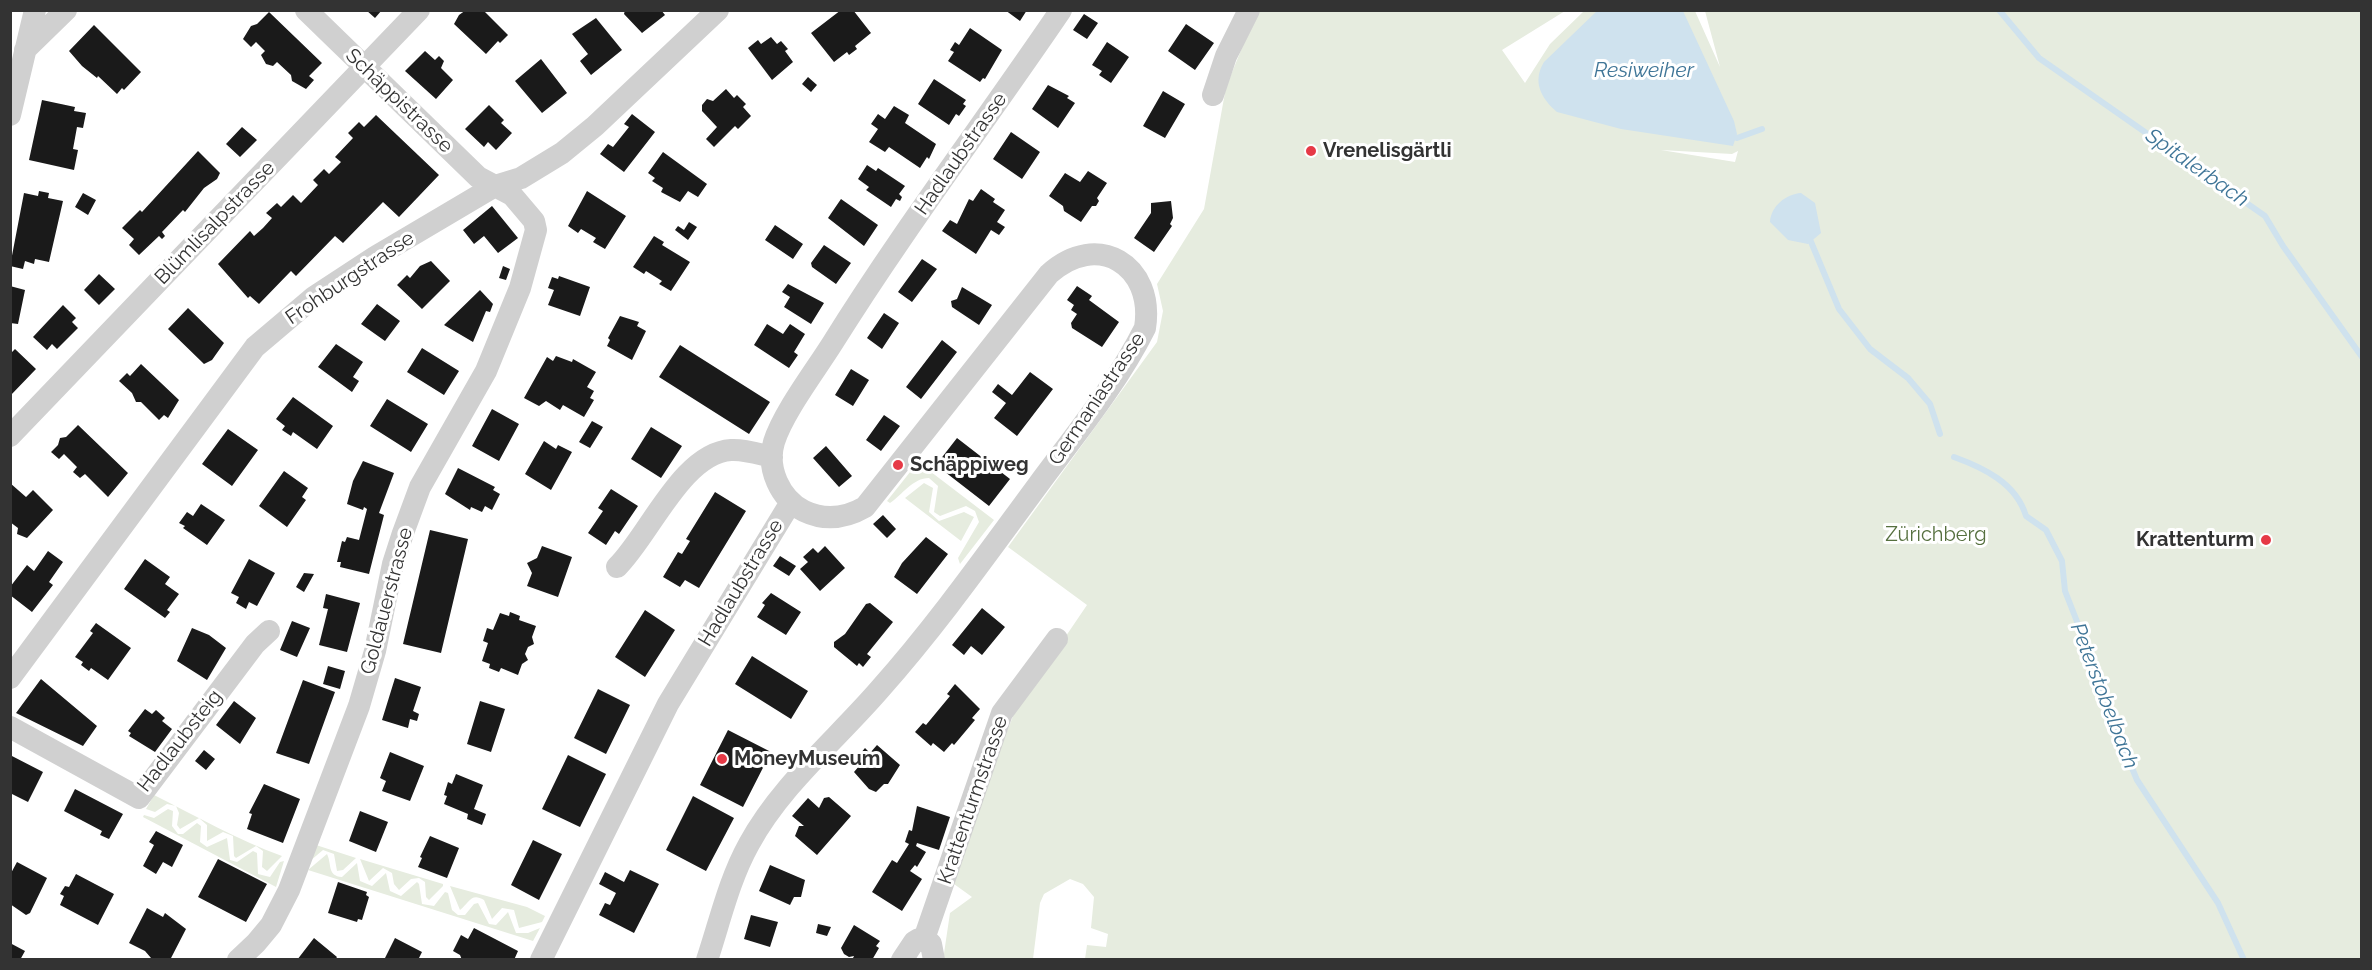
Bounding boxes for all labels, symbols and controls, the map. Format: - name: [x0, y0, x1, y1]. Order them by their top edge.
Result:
- street label: Schäppistrasse: [340, 44, 458, 158]
- water label: Resiweiher: [1594, 58, 1694, 84]
- street label: Hadlaubstrasse: [910, 88, 1012, 220]
- water label: Spitalerbach: [2141, 123, 2253, 213]
- place label: Vrenelisgärtli: [1323, 139, 1452, 163]
- marker: Vrenelisgärtli: [1304, 144, 1318, 158]
- street label: Blümlisalpstrasse: [150, 156, 280, 290]
- street label: Frohburgstrasse: [281, 226, 419, 330]
- street label: Germaniastrasse: [1044, 328, 1150, 470]
- place label: Schäppiweg: [910, 453, 1029, 477]
- marker: Schäppiweg: [891, 458, 905, 472]
- street label: Hadlaubstrasse: [694, 515, 788, 651]
- park label: Zürichberg: [1885, 523, 1987, 547]
- street label: Goldauerstrasse: [356, 525, 418, 677]
- place label: Krattenturm: [2136, 528, 2254, 552]
- marker: Krattenturm: [2259, 533, 2273, 547]
- water label: Peterstobelbach: [2065, 620, 2143, 772]
- street label: Hadlaubsteig: [133, 685, 227, 797]
- street label: Krattenturmstrasse: [933, 713, 1013, 887]
- place label: MoneyMuseum: [734, 747, 880, 771]
- marker: MoneyMuseum: [715, 752, 729, 766]

